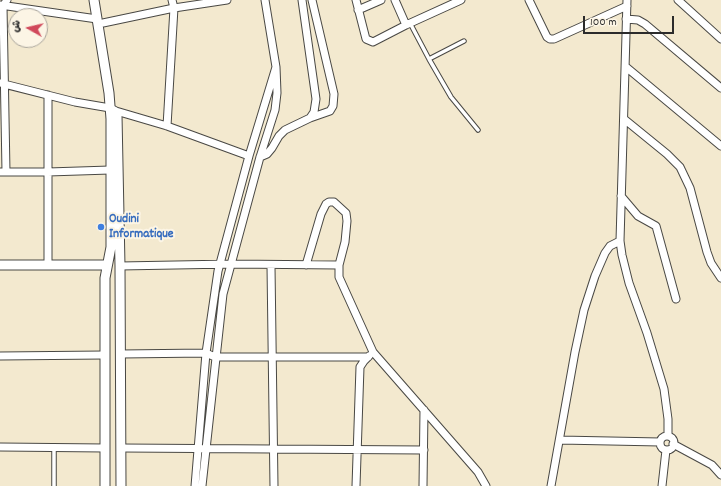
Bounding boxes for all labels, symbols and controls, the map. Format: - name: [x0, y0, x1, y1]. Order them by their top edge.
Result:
- north arrow: [8, 8, 48, 48]
- scale bar: [585, 8, 676, 34]
- text: 100 m: [590, 14, 617, 31]
- text: ش: [8, 19, 26, 34]
- place label: Oudini Informatique: [109, 212, 174, 243]
- marker: Oudini Informatique: [96, 222, 106, 232]

